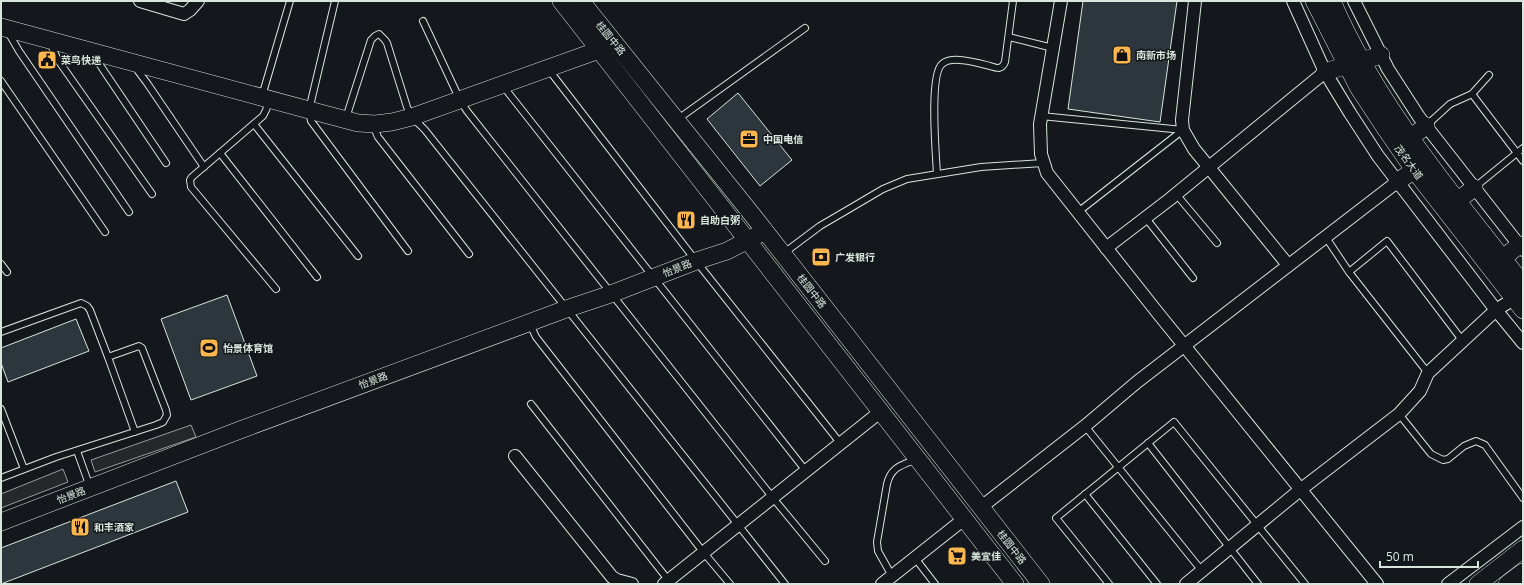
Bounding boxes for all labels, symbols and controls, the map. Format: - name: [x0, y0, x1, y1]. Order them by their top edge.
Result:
- street label: 桂圆中路: [593, 18, 629, 58]
- shop icon: 南新市场: [1111, 44, 1133, 66]
- place label: 南新市场: [1136, 48, 1176, 62]
- public building icon: 菜鸟快递: [36, 49, 58, 71]
- place label: 菜鸟快递: [61, 53, 102, 67]
- office icon: 中国电信: [738, 128, 760, 150]
- place label: 中国电信: [763, 132, 803, 146]
- street label: 茂名大道: [1392, 142, 1426, 182]
- restaurant icon: 自助白粥: [675, 209, 697, 231]
- place label: 自助白粥: [700, 213, 740, 227]
- bank icon: 广发银行: [810, 246, 832, 268]
- place label: 广发银行: [835, 250, 875, 264]
- street label: 怡景路: [660, 256, 694, 280]
- street label: 桂圆中路: [794, 271, 830, 311]
- sports icon: 怡景体育馆: [198, 337, 220, 359]
- place label: 怡景体育馆: [223, 341, 273, 355]
- street label: 怡景路: [357, 368, 389, 392]
- street label: 怡景路: [54, 483, 88, 507]
- restaurant icon: 和丰酒家: [69, 516, 91, 538]
- place label: 和丰酒家: [94, 520, 134, 534]
- street label: 桂圆中路: [994, 527, 1030, 567]
- scale bar: [1380, 543, 1478, 569]
- supermarket icon: 美宜佳: [946, 545, 968, 567]
- text: 50 m: [1386, 548, 1414, 565]
- place label: 美宜佳: [971, 549, 1001, 563]

